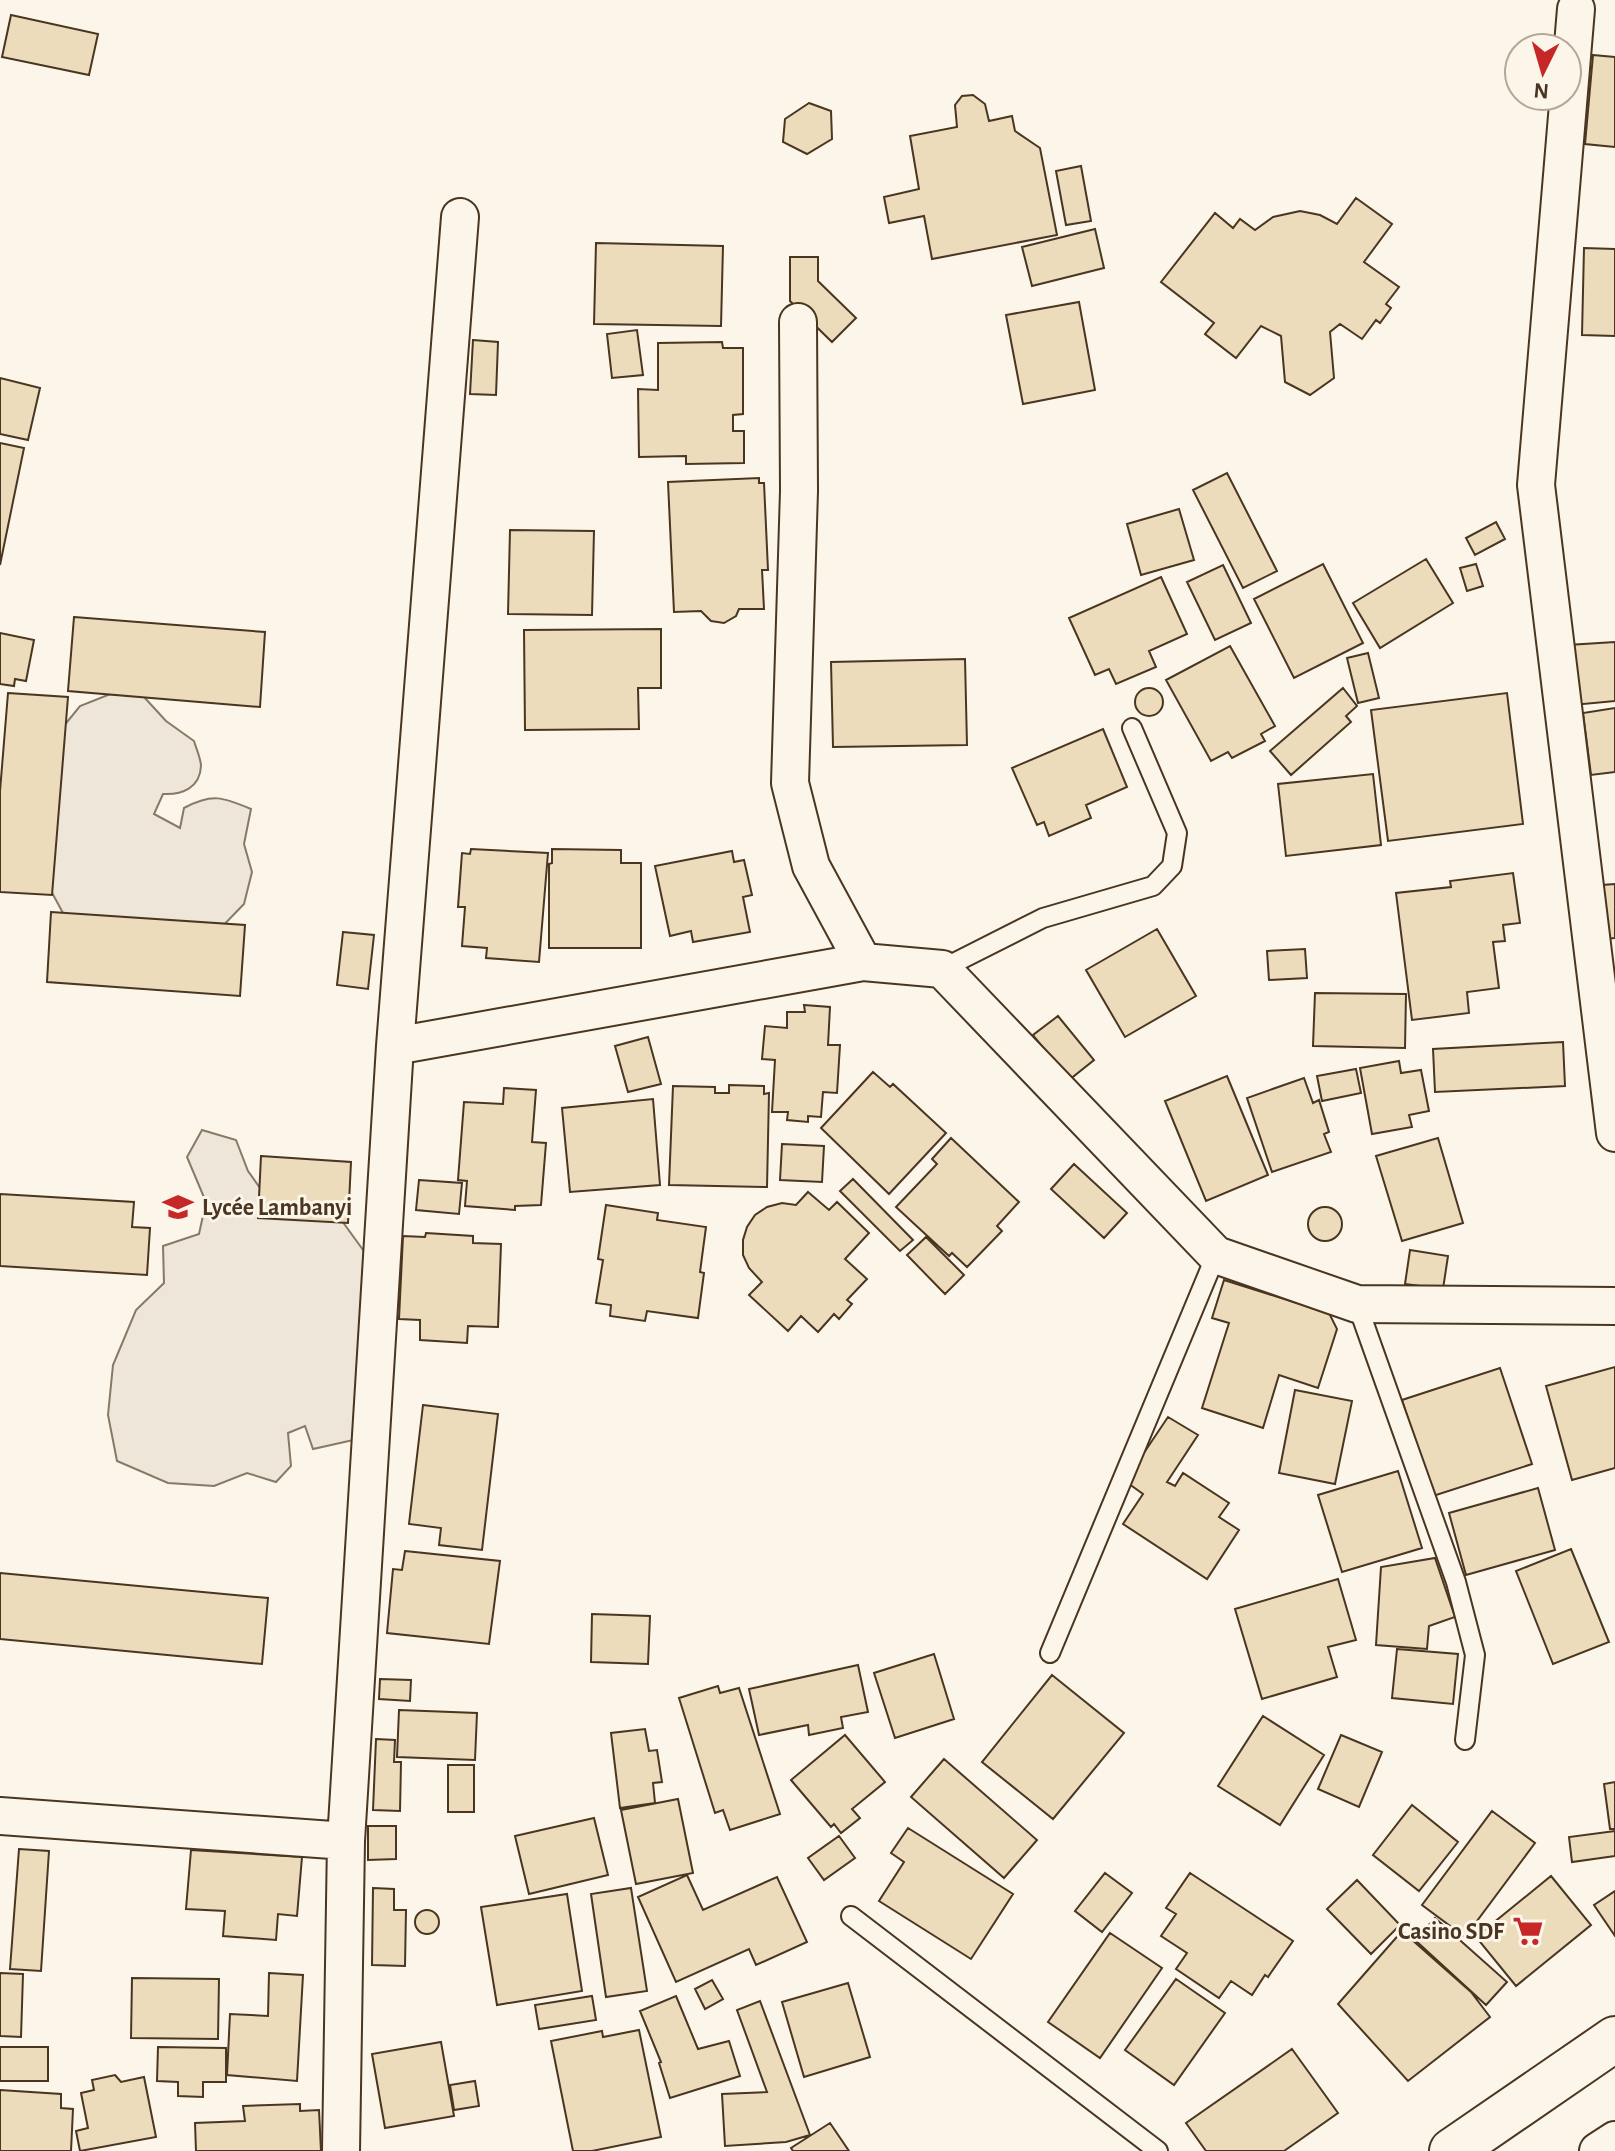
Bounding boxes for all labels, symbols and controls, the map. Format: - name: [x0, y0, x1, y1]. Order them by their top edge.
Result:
- north arrow: [1503, 32, 1583, 112]
- text: N: [1533, 79, 1550, 103]
- school or university icon: Lycée Lambanyi: [161, 1190, 195, 1224]
- place label: Lycée Lambanyi: [202, 1196, 352, 1220]
- supermarket icon: Casino SDF: [1511, 1914, 1545, 1948]
- place label: Casino SDF: [1398, 1920, 1505, 1944]

